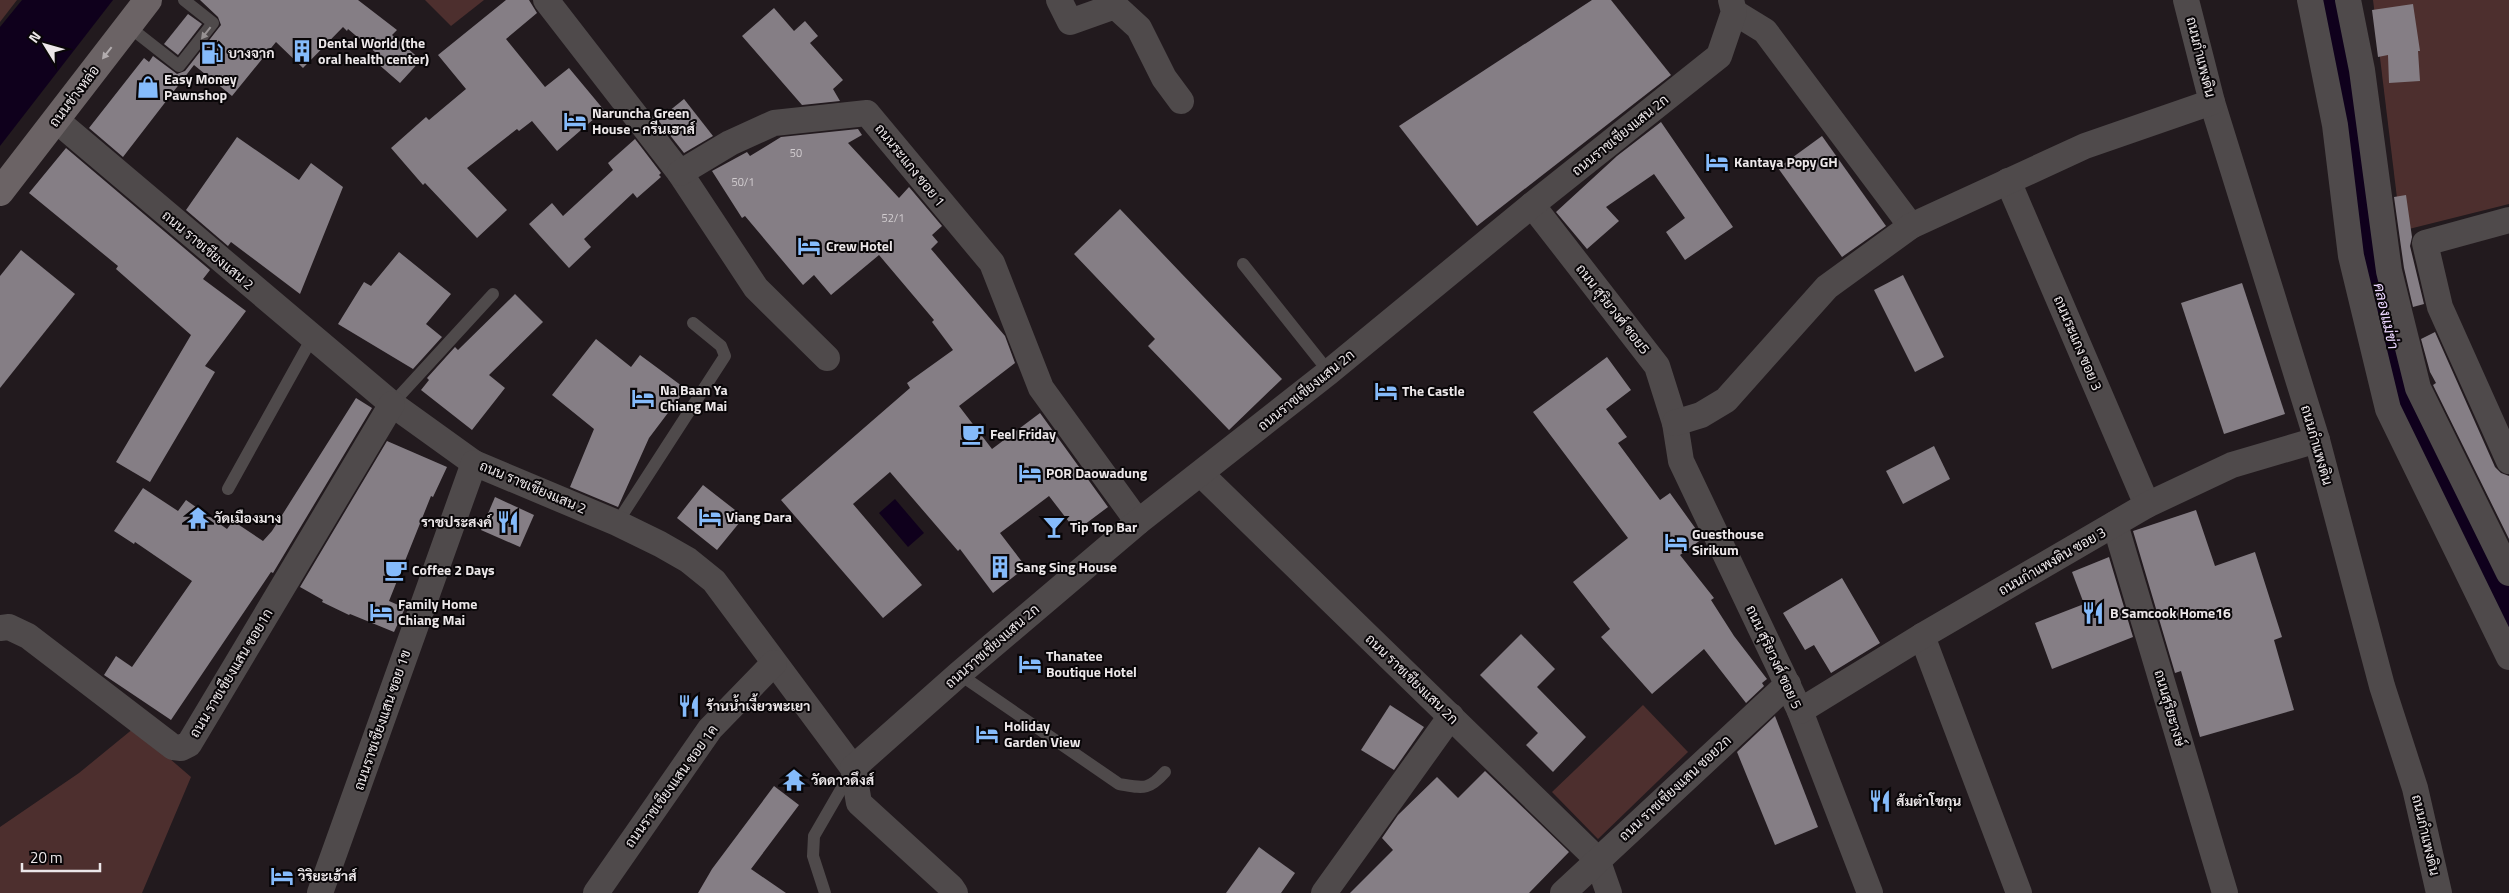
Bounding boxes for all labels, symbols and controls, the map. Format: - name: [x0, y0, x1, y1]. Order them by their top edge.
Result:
- street label: ถนนกำแพงดิน: [2181, 14, 2222, 100]
- north arrow: [20, 20, 70, 70]
- one-way arrow: [201, 26, 211, 39]
- text: N: [23, 27, 46, 47]
- place label: Dental World (the oral health center): [318, 32, 429, 69]
- building icon: Dental World (the oral health center): [289, 38, 315, 64]
- fuel station icon: บางจาก: [199, 40, 225, 66]
- place label: บางจาก: [228, 42, 275, 63]
- one-way arrow: [102, 46, 113, 59]
- street label: ถนนช่างหล่อ: [43, 60, 104, 131]
- place label: Easy Money Pawnshop: [164, 68, 237, 105]
- shop icon: Easy Money Pawnshop: [135, 74, 161, 100]
- street label: ถนนราชเชียงแสน 2ก: [1567, 89, 1673, 180]
- place label: Naruncha Green House - กรีนเฮาส์: [592, 102, 696, 139]
- hotel icon: Naruncha Green House - กรีนเฮาส์: [562, 108, 588, 134]
- street label: ถนนระแกง ซอย 1: [870, 119, 951, 211]
- house number: 50: [790, 145, 802, 161]
- hotel icon: Kantaya Popy GH: [1704, 149, 1730, 175]
- place label: Kantaya Popy GH: [1734, 151, 1838, 172]
- house number: 50/1: [731, 174, 755, 190]
- street label: ถนน ราชเชียงแสน 2: [158, 205, 259, 294]
- house number: 52/1: [881, 210, 905, 226]
- hotel icon: Crew Hotel: [796, 233, 822, 259]
- place label: Crew Hotel: [826, 235, 893, 256]
- street label: ถนน สุริยวงศ์ ซอย5: [1571, 259, 1656, 358]
- water label: คลองแม่ข่า: [2368, 280, 2405, 351]
- street label: ถนนระแกง ซอย 3: [2049, 292, 2108, 394]
- street label: ถนนราชเชียงแสน 2ก: [1253, 344, 1359, 435]
- hotel icon: The Castle: [1373, 378, 1399, 404]
- place label: Na Baan Ya Chiang Mai: [660, 379, 728, 416]
- place label: The Castle: [1402, 380, 1465, 401]
- hotel icon: Na Baan Ya Chiang Mai: [630, 385, 656, 411]
- street label: ถนนกำแพงดิน: [2296, 402, 2339, 488]
- cafe icon: Feel Friday: [960, 421, 986, 447]
- place label: Feel Friday: [990, 423, 1056, 444]
- street label: ถนน ราชเชียงแสน 2: [476, 455, 590, 519]
- hotel icon: POR Daowadung: [1017, 460, 1043, 486]
- place label: POR Daowadung: [1046, 462, 1148, 483]
- hotel icon: Viang Dara: [697, 504, 723, 530]
- temple icon: วัดเมืองมาง: [185, 505, 211, 531]
- place label: Viang Dara: [726, 506, 792, 527]
- place label: วัดเมืองมาง: [214, 507, 281, 528]
- restaurant icon: ราชประสงค์: [495, 509, 521, 535]
- place label: ราชประสงค์: [421, 511, 493, 532]
- bar icon: Tip Top Bar: [1041, 514, 1067, 540]
- place label: Tip Top Bar: [1070, 516, 1137, 537]
- street label: ถนนกำแพงดิน ซอย 3: [1994, 521, 2110, 600]
- place label: Guesthouse Sirikum: [1692, 523, 1764, 560]
- hotel icon: Guesthouse Sirikum: [1663, 529, 1689, 555]
- building icon: Sang Sing House: [987, 554, 1013, 580]
- place label: Sang Sing House: [1016, 556, 1117, 577]
- cafe icon: Coffee 2 Days: [383, 557, 409, 583]
- place label: Coffee 2 Days: [412, 559, 495, 580]
- place label: Family Home Chiang Mai: [398, 593, 477, 630]
- hotel icon: Family Home Chiang Mai: [368, 599, 394, 625]
- street label: ถนนราชเชียงแสน 2ก: [940, 599, 1044, 693]
- restaurant icon: B Samcook Home16: [2080, 600, 2106, 626]
- street label: ถนน สุริยวงศ์ ซอย 5: [1741, 601, 1808, 712]
- place label: B Samcook Home16: [2110, 602, 2231, 623]
- street label: ถนน ราชเชียงแสน ซอย1ก: [184, 604, 277, 741]
- street label: ถนน ราชเชียงแสน 2ก: [1361, 629, 1464, 729]
- place label: Thanatee Boutique Hotel: [1046, 645, 1137, 682]
- street label: ถนนราชเชียงแสน ซอย 1ข: [348, 647, 415, 793]
- hotel icon: Thanatee Boutique Hotel: [1017, 651, 1043, 677]
- street label: ถนนสุริยะางษ์: [2150, 667, 2192, 749]
- restaurant icon: ร้านน้ำเงี้ยวพะเยา: [676, 693, 702, 719]
- place label: ร้านน้ำเงี้ยวพะเยา: [706, 693, 810, 716]
- place label: Holiday Garden View: [1004, 715, 1081, 752]
- street label: ถนนราชเชียงแสน ซอย 1ค: [619, 720, 722, 852]
- hotel icon: Holiday Garden View: [974, 721, 1000, 747]
- street label: ถนน ราชเชียงแสน ซอย2ก: [1614, 730, 1736, 846]
- temple icon: วัดดาวดึงส์: [781, 767, 807, 793]
- place label: วัดดาวดึงส์: [811, 769, 875, 790]
- restaurant icon: ส้มตำโชกุน: [1867, 788, 1893, 814]
- place label: ส้มตำโชกุน: [1896, 790, 1961, 812]
- street label: ถนนกำแพงดิน: [2407, 792, 2446, 878]
- scale bar: [22, 840, 100, 872]
- text: 20 m: [30, 846, 63, 869]
- hotel icon: วิริยะเฮ้าส์: [269, 863, 295, 889]
- place label: วิริยะเฮ้าส์: [297, 865, 358, 886]

